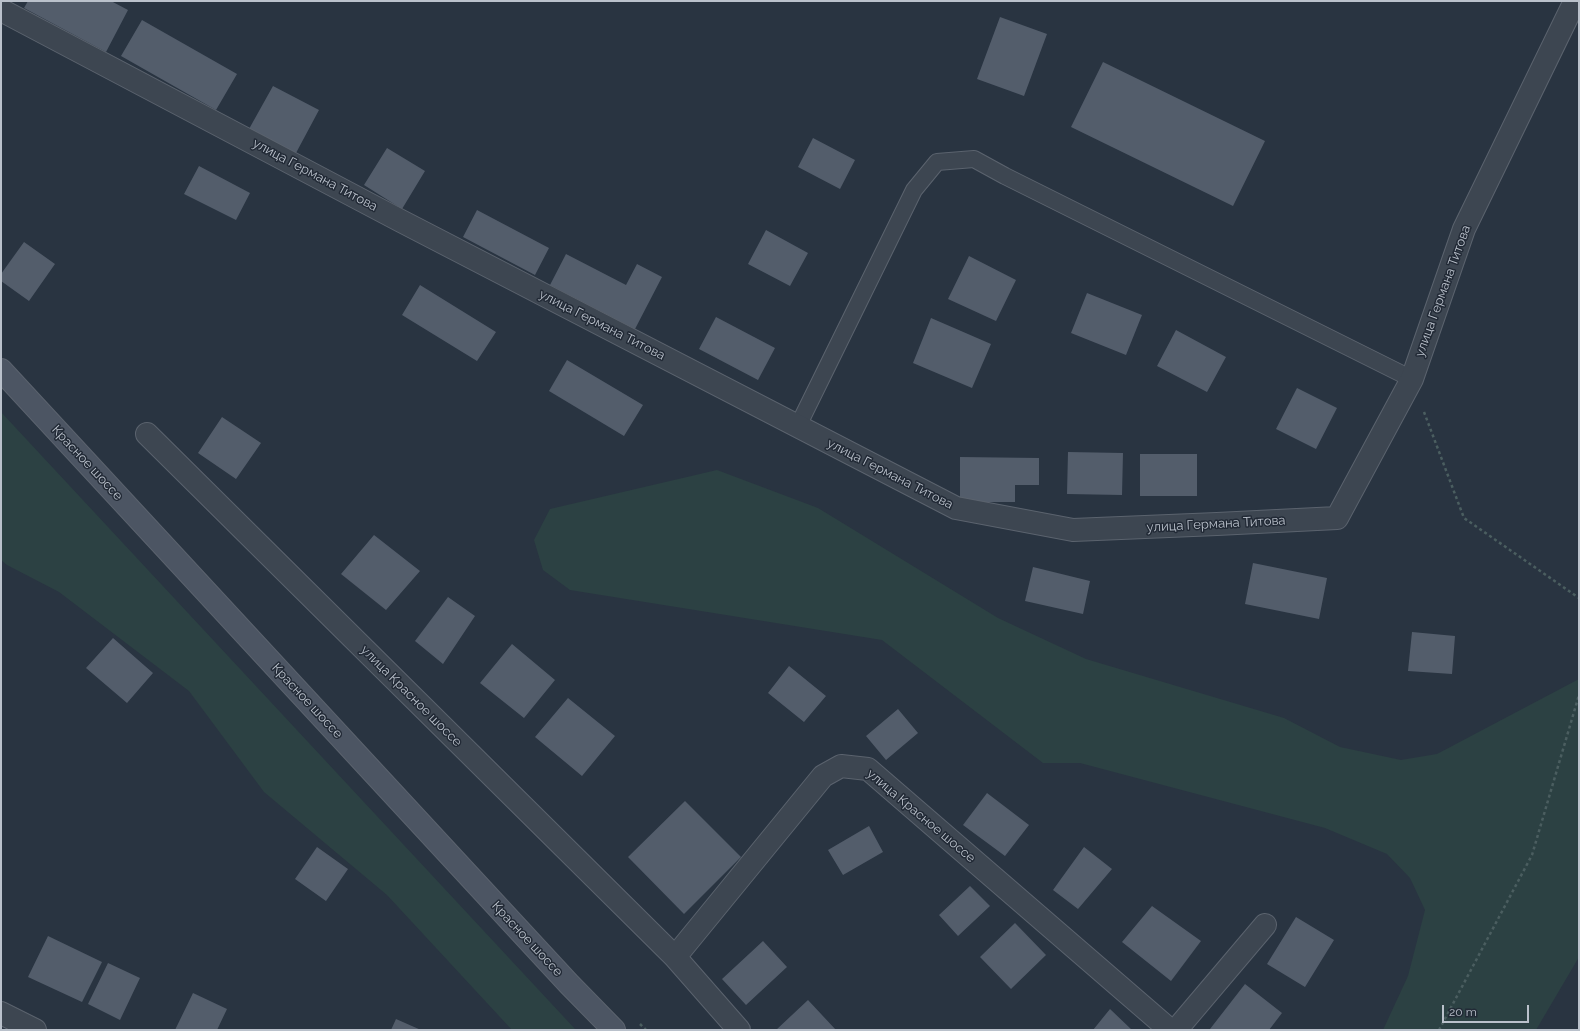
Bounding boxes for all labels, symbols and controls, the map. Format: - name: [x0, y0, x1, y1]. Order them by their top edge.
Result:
- street label: улица Германа Титова: [250, 135, 380, 215]
- street label: улица Германа Титова: [1412, 223, 1474, 359]
- street label: улица Германа Титова: [536, 286, 668, 364]
- street label: Красное шоссе: [48, 422, 126, 504]
- street label: улица Германа Титова: [824, 435, 956, 513]
- street label: улица Германа Титова: [1146, 513, 1286, 535]
- street label: улица Красное шоссе: [357, 642, 465, 750]
- street label: Красное шоссе: [268, 660, 346, 742]
- street label: улица Красное шоссе: [864, 766, 978, 866]
- street label: Красное шоссе: [488, 898, 566, 980]
- scale bar: [1444, 997, 1531, 1023]
- text: 20 m: [1449, 1005, 1477, 1019]

